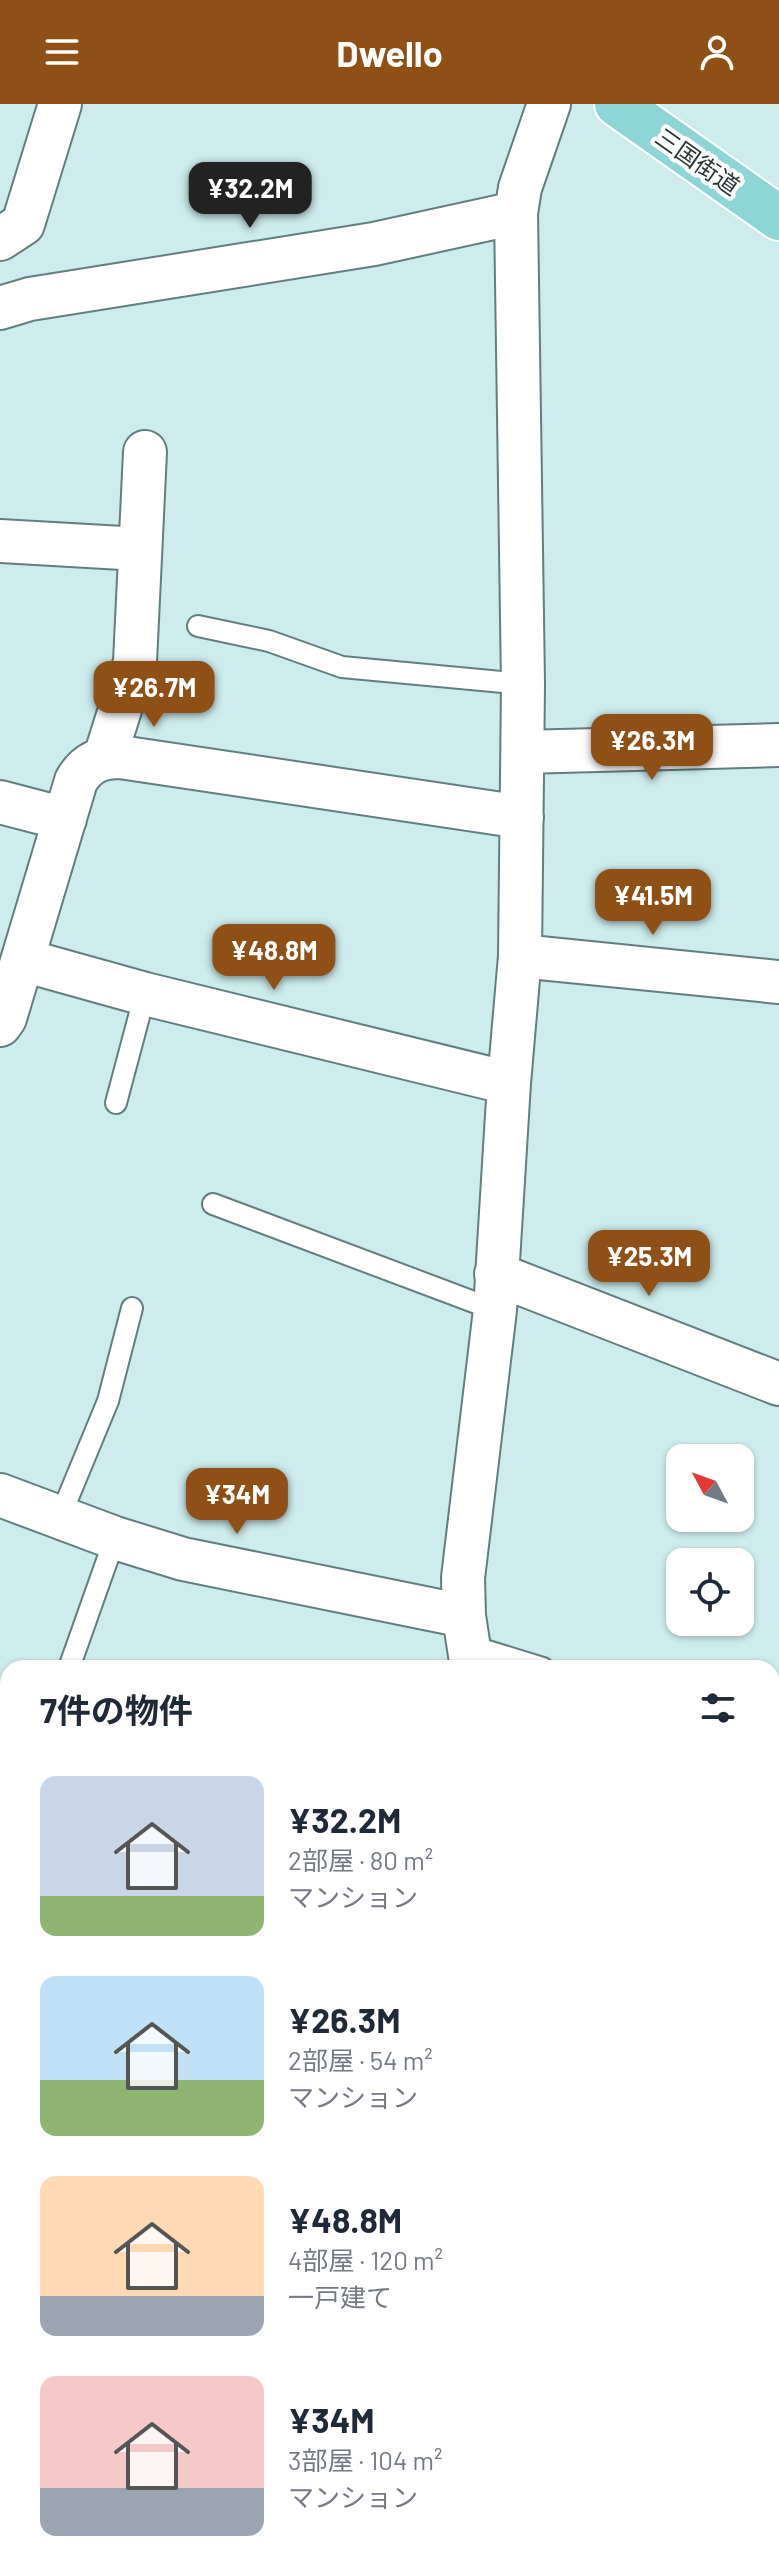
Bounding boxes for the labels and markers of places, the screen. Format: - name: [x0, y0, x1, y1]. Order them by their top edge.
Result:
- pin: ¥32.2M: [185, 162, 315, 230]
- pin: ¥26.7M: [89, 661, 219, 729]
- pin: ¥26.3M: [587, 714, 717, 782]
- pin: ¥41.5M: [588, 869, 718, 937]
- pin: ¥48.8M: [209, 924, 339, 992]
- pin: ¥25.3M: [584, 1230, 714, 1298]
- pin: ¥34M: [190, 1468, 284, 1536]

